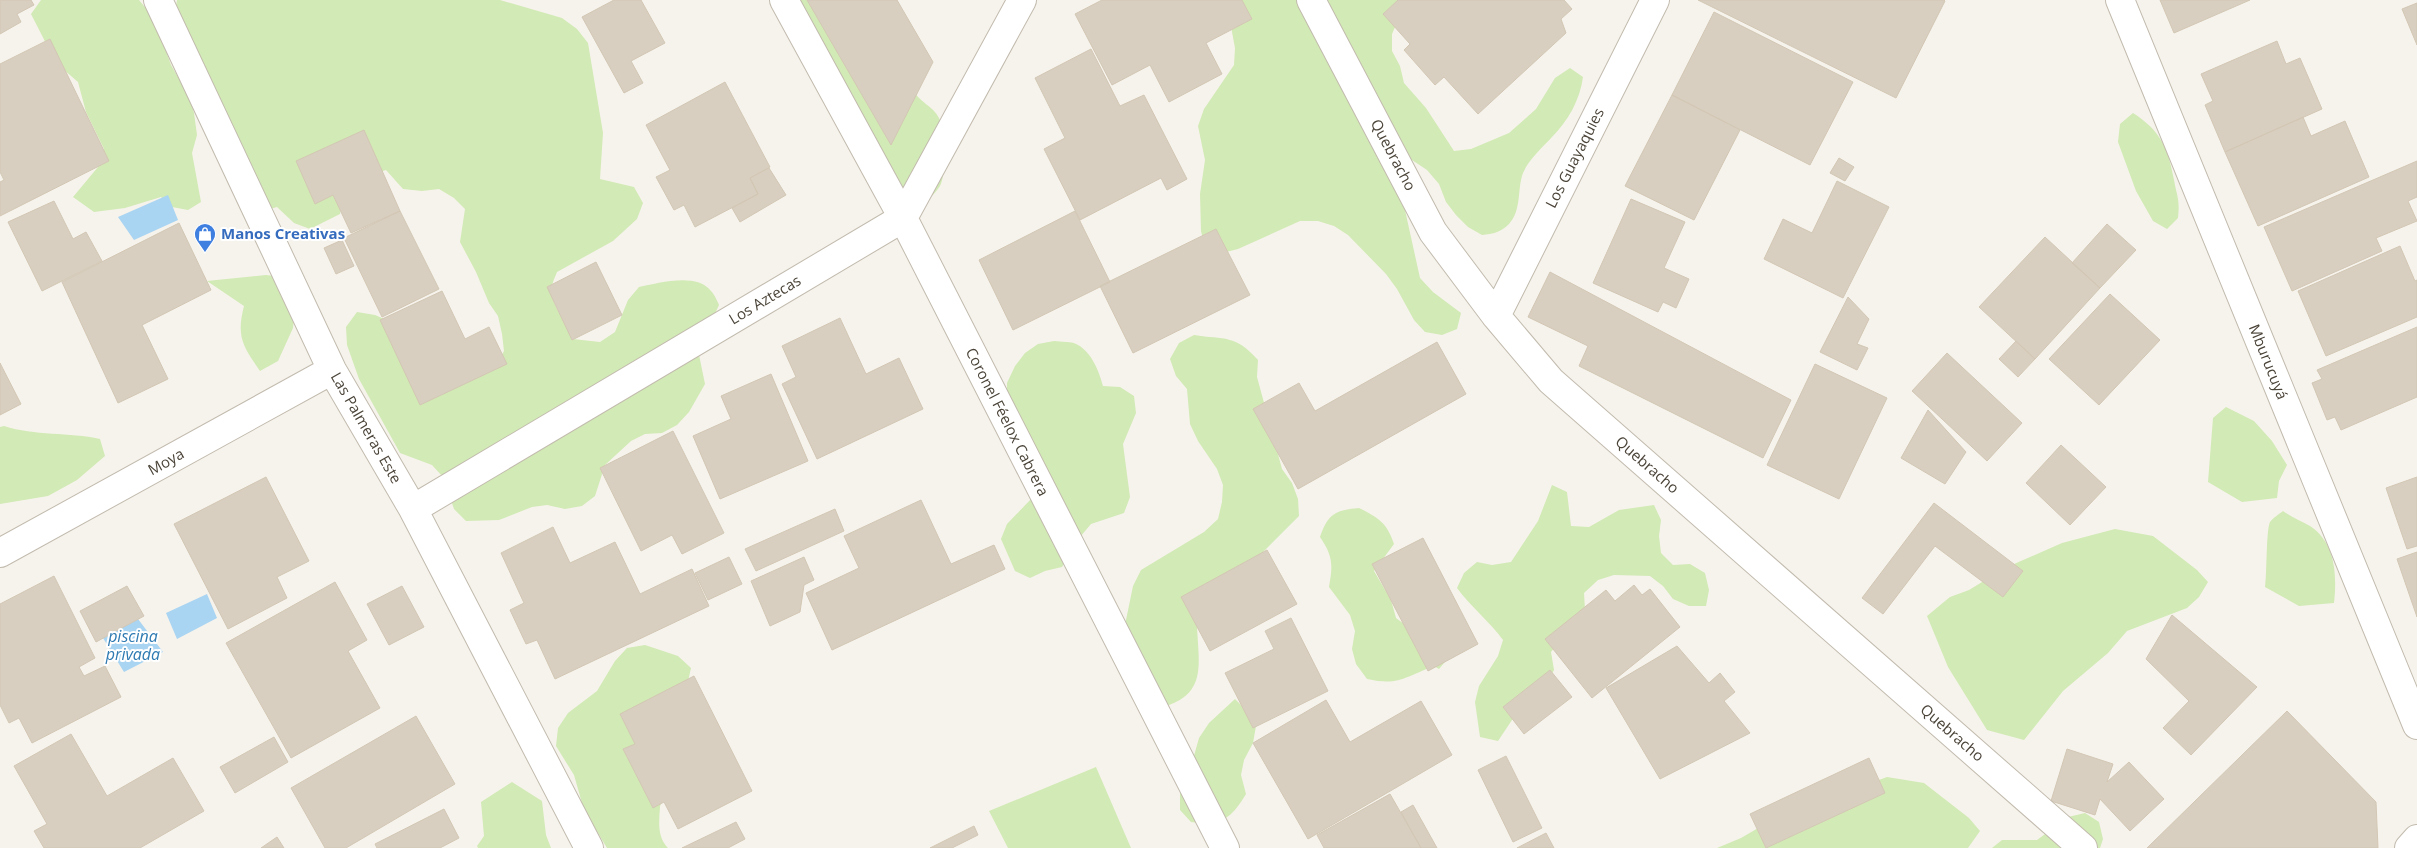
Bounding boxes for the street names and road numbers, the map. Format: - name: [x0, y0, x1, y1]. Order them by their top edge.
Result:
- street label: Los Guayaquies: [1540, 104, 1608, 211]
- street label: Quebracho: [1367, 115, 1421, 194]
- street label: Los Aztecas: [725, 270, 804, 329]
- street label: Mburucuyá: [2245, 321, 2293, 402]
- street label: Coronel Féelox Cabrera: [962, 344, 1054, 499]
- street label: Las Palmeras Este: [327, 368, 407, 487]
- street label: Quebracho: [1612, 431, 1684, 497]
- street label: Moya: [144, 443, 187, 479]
- street label: Quebracho: [1917, 699, 1989, 765]

